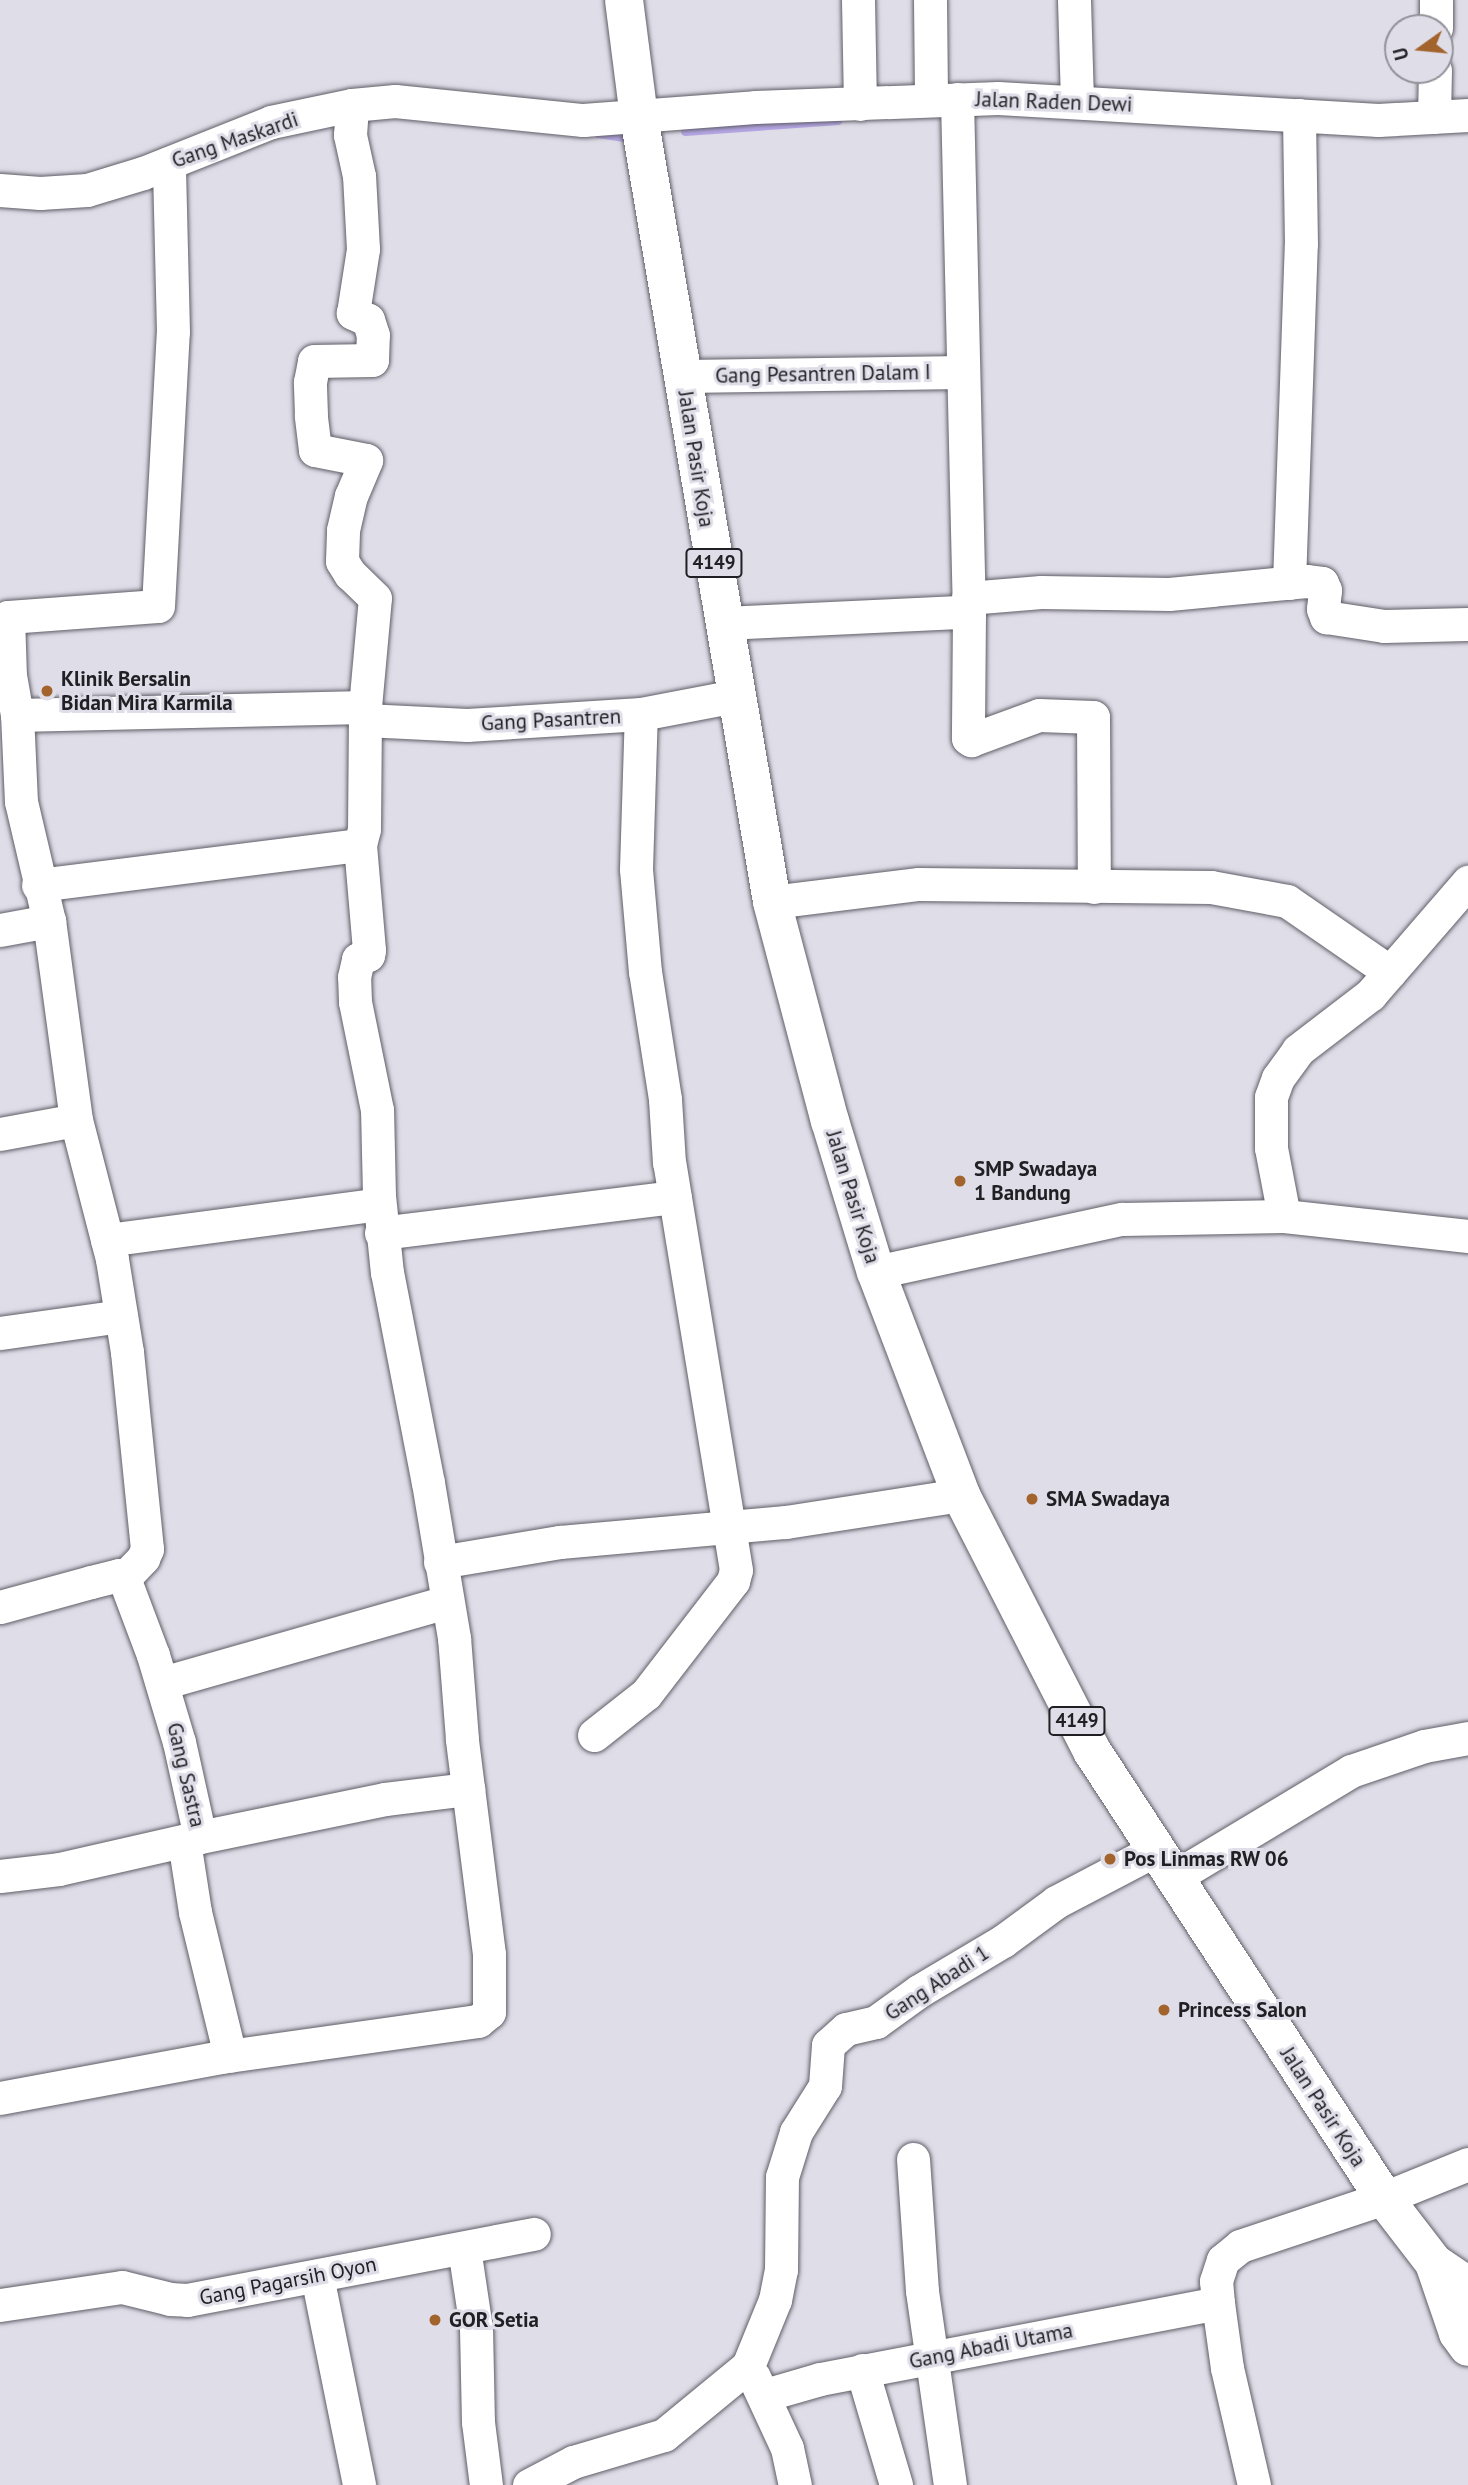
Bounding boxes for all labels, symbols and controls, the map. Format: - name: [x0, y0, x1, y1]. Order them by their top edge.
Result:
- north arrow: [1384, 14, 1454, 84]
- text: U: [1388, 45, 1414, 63]
- street label: Jalan Raden Dewi: [975, 87, 1133, 117]
- street label: Gang Maskardi: [168, 107, 302, 173]
- street label: Gang Pesantren Dalam I: [715, 360, 931, 388]
- street label: Jalan Pasir Koja: [673, 389, 719, 529]
- road number: 4149: [684, 548, 744, 578]
- place label: Klinik Bersalin Bidan Mira Karmila: [61, 666, 233, 716]
- marker: Klinik Bersalin Bidan Mira Karmila: [39, 683, 55, 699]
- street label: Gang Pasantren: [480, 704, 622, 736]
- street label: Jalan Pasir Koja: [821, 1127, 885, 1267]
- place label: SMP Swadaya 1 Bandung: [974, 1156, 1098, 1206]
- marker: SMP Swadaya 1 Bandung: [952, 1173, 968, 1189]
- place label: SMA Swadaya: [1046, 1486, 1171, 1512]
- marker: SMA Swadaya: [1024, 1491, 1040, 1507]
- road number: 4149: [1047, 1706, 1107, 1736]
- street label: Gang Sastra: [162, 1720, 210, 1830]
- place label: Pos Linmas RW 06: [1124, 1846, 1289, 1872]
- marker: Pos Linmas RW 06: [1102, 1851, 1118, 1867]
- street label: Gang Abadi 1: [880, 1940, 994, 2026]
- place label: Princess Salon: [1178, 1997, 1307, 2023]
- marker: Princess Salon: [1156, 2002, 1172, 2018]
- street label: Jalan Pasir Koja: [1275, 2042, 1371, 2172]
- street label: Gang Pagarsih Oyon: [197, 2251, 379, 2311]
- place label: GOR Setia: [449, 2307, 539, 2333]
- marker: GOR Setia: [427, 2312, 443, 2328]
- street label: Gang Abadi Utama: [907, 2318, 1075, 2374]

